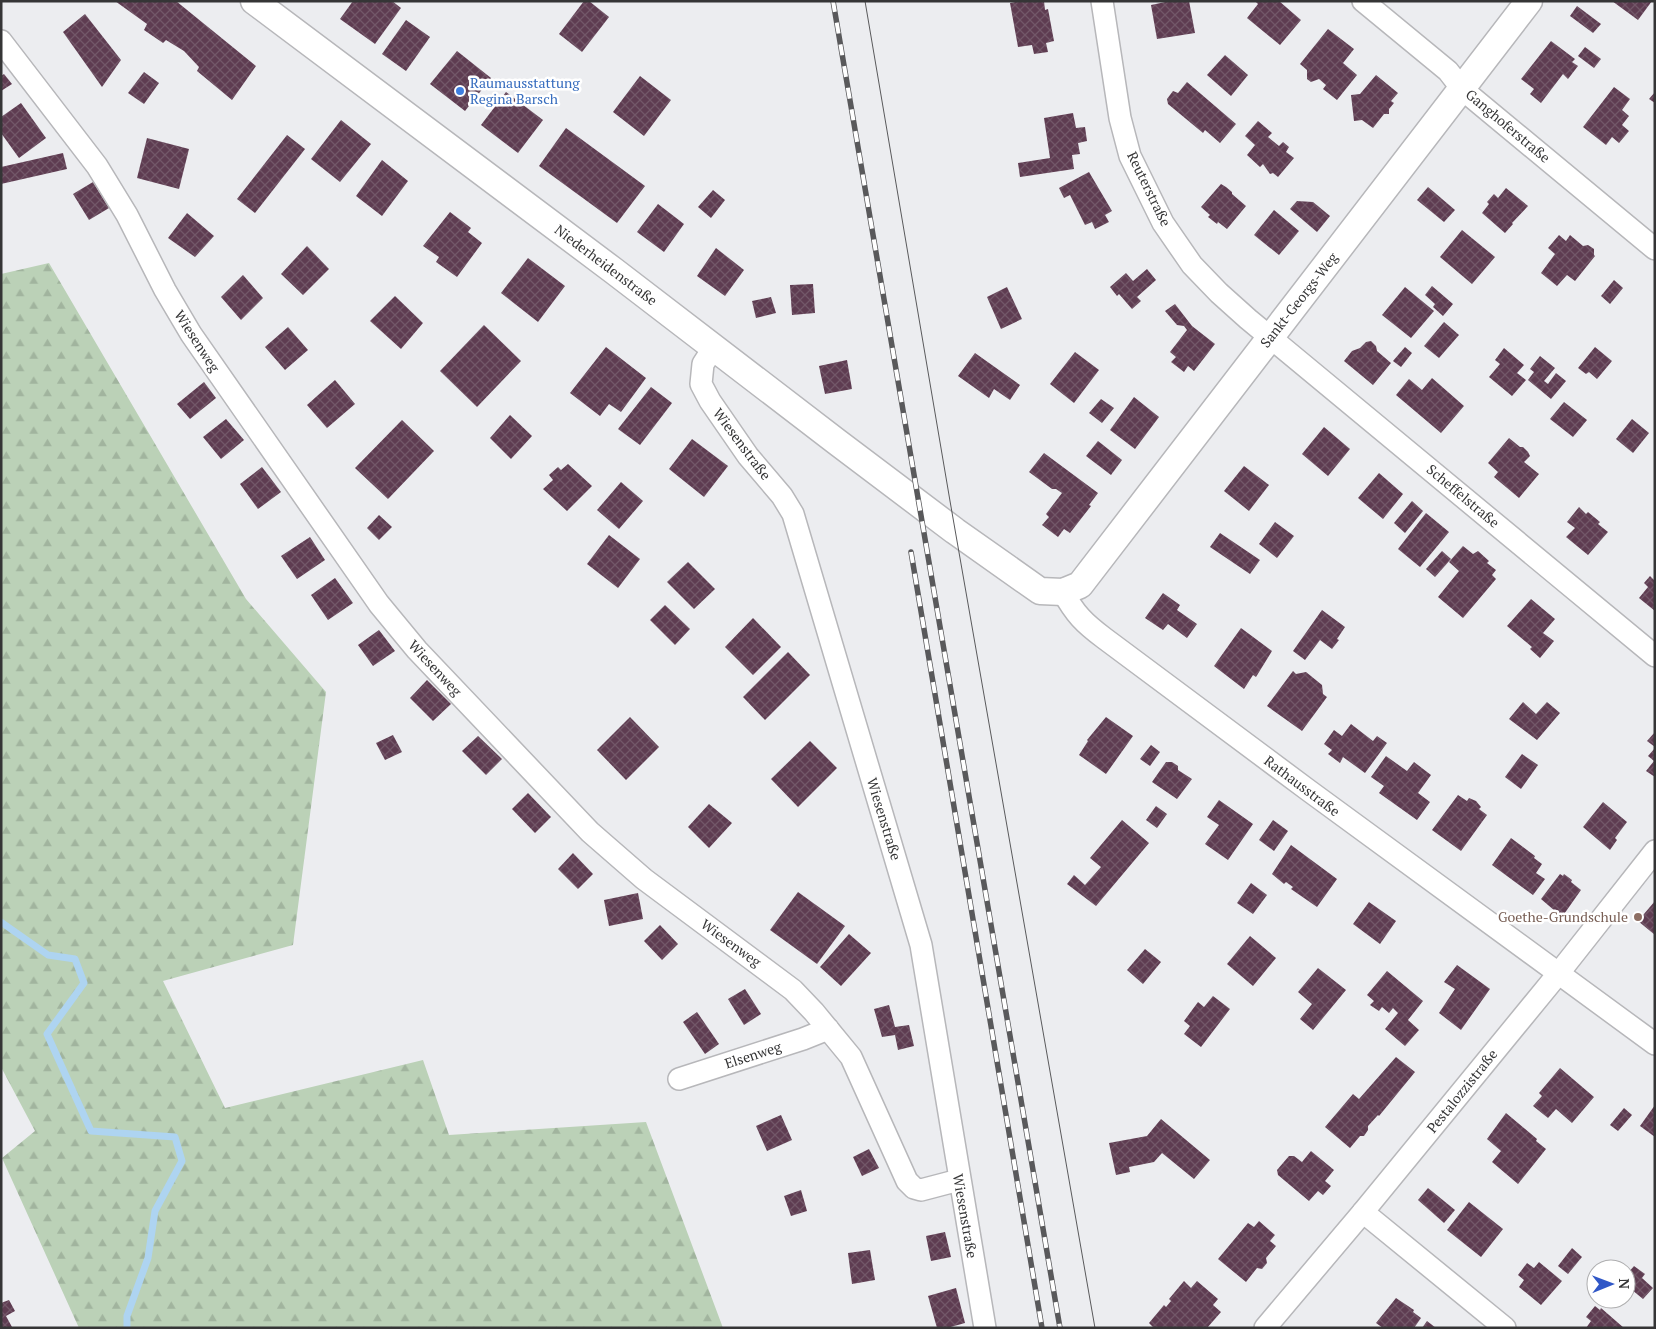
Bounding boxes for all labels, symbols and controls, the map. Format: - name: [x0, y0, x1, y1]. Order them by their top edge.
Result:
- place label: Raumausstattung Regina Barsch: [470, 73, 580, 108]
- marker: Raumausstattung Regina Barsch: [454, 85, 466, 97]
- street label: Ganghoferstraße: [1462, 85, 1555, 167]
- street label: Reuterstraße: [1123, 148, 1176, 229]
- street label: Niederheidenstraße: [551, 220, 662, 309]
- street label: Sankt-Georgs-Weg: [1255, 248, 1342, 351]
- street label: Wiesenweg: [170, 306, 225, 376]
- street label: Wiesenstraße: [709, 404, 776, 484]
- street label: Scheffelstraße: [1423, 460, 1504, 532]
- street label: Wiesenweg: [404, 636, 467, 700]
- street label: Rathausstraße: [1261, 751, 1344, 820]
- street label: Wiesenstraße: [863, 775, 906, 862]
- place label: Goethe-Grundschule: [1498, 907, 1628, 926]
- marker: Goethe-Grundschule: [1632, 911, 1644, 923]
- street label: Wiesenweg: [697, 914, 766, 971]
- street label: Elsenweg: [722, 1036, 784, 1073]
- street label: Pestalozzistraße: [1422, 1045, 1501, 1136]
- street label: Wiesenstraße: [949, 1172, 982, 1260]
- north arrow: [1586, 1259, 1636, 1309]
- text: N: [1615, 1278, 1634, 1290]

